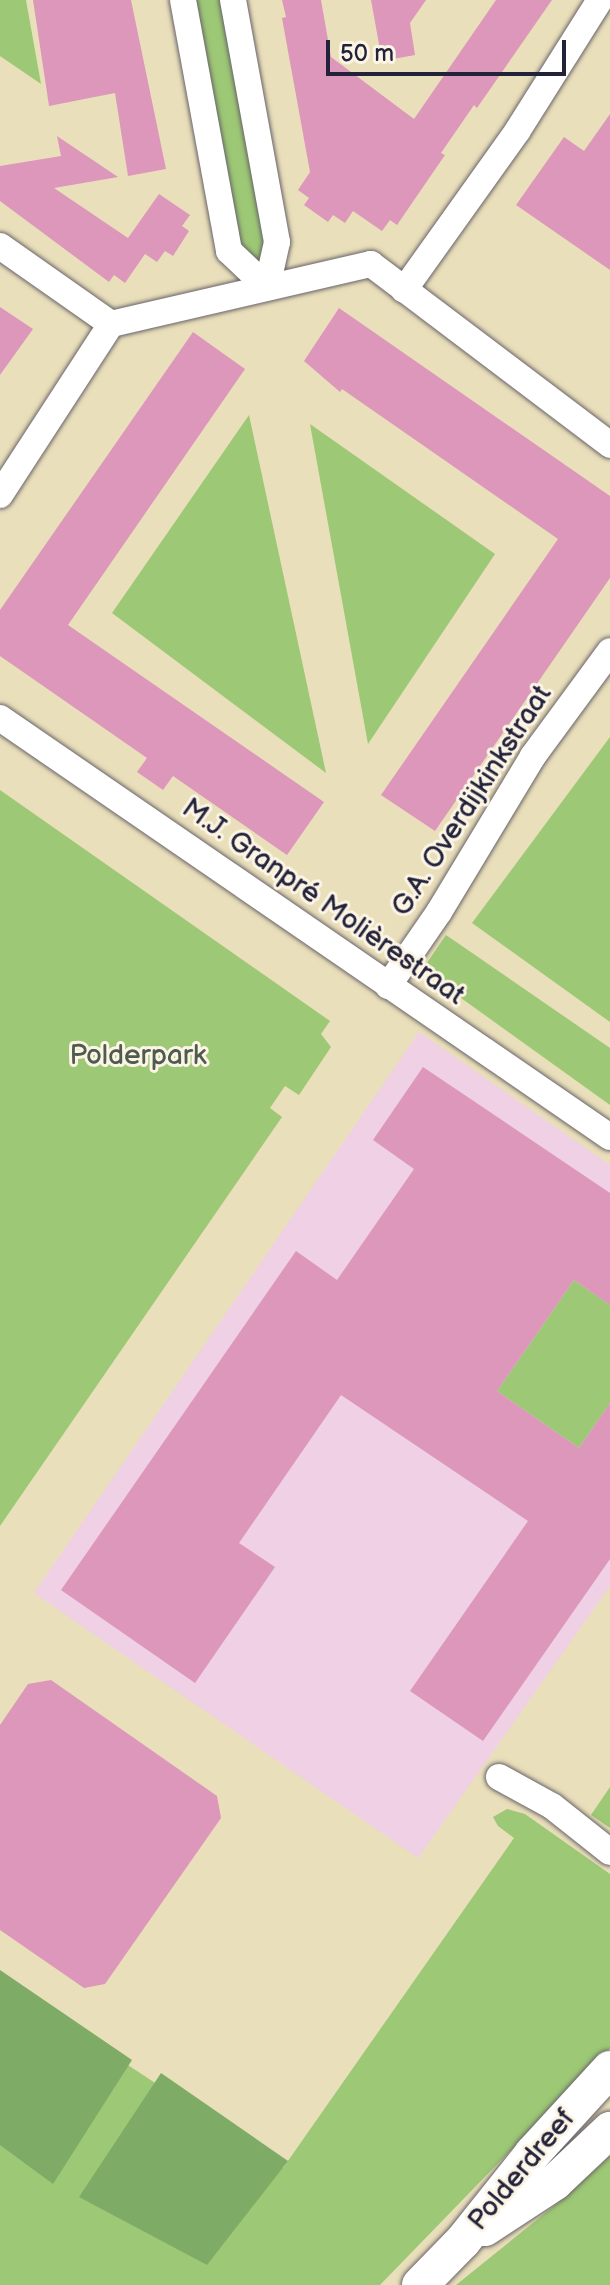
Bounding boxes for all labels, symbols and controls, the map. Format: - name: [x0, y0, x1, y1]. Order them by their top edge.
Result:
- scale bar: [330, 24, 570, 74]
- text: 50 m: [340, 39, 394, 68]
- street label: G.A. Overdijkinkstraat: [385, 679, 559, 923]
- street label: M.J. Granpré Molièrestraat: [175, 792, 471, 1012]
- park label: Polderpark: [69, 1039, 207, 1073]
- street label: Polderdreef: [462, 2102, 582, 2238]

